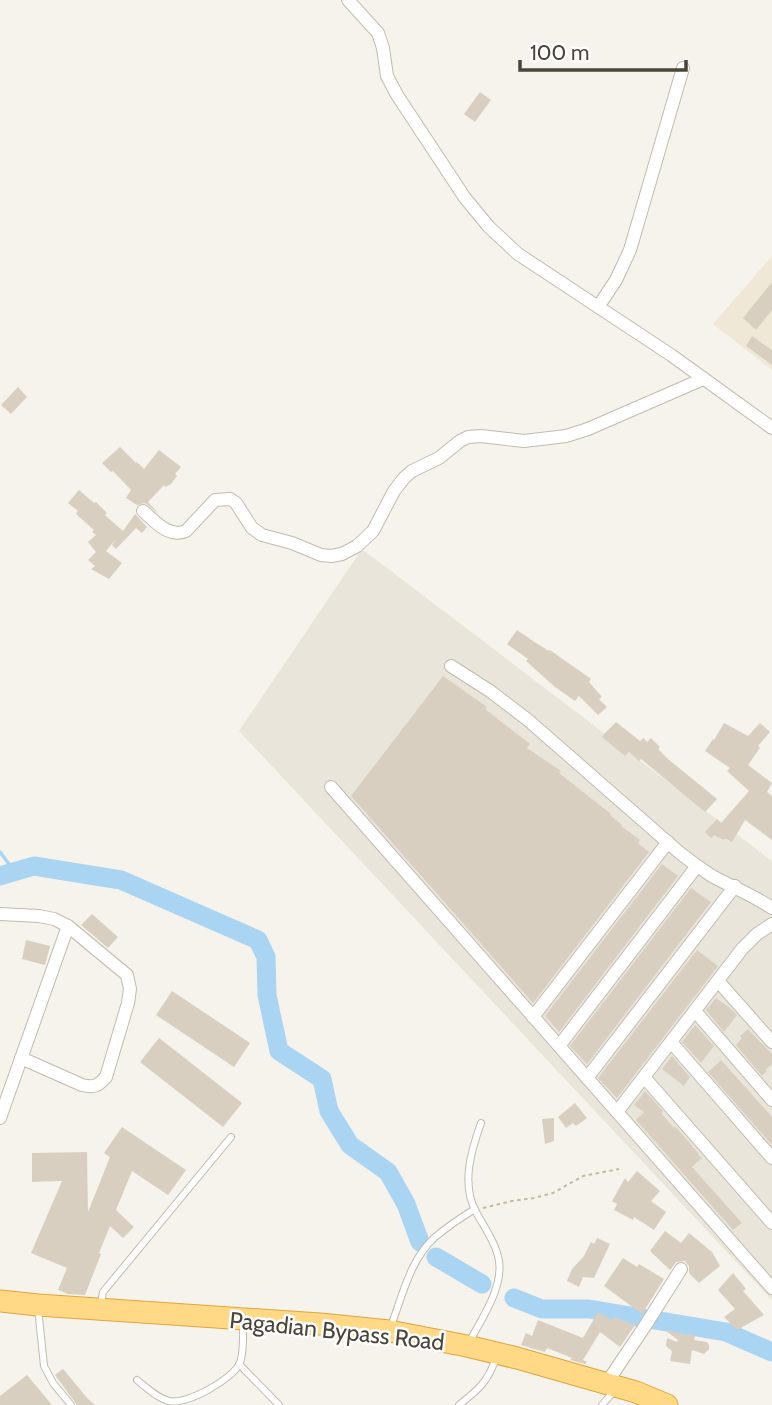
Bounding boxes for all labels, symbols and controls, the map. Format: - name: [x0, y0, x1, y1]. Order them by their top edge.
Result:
- scale bar: [520, 28, 686, 72]
- text: 100 m: [530, 40, 589, 65]
- street label: Pagadian Bypass Road: [228, 1306, 446, 1356]

